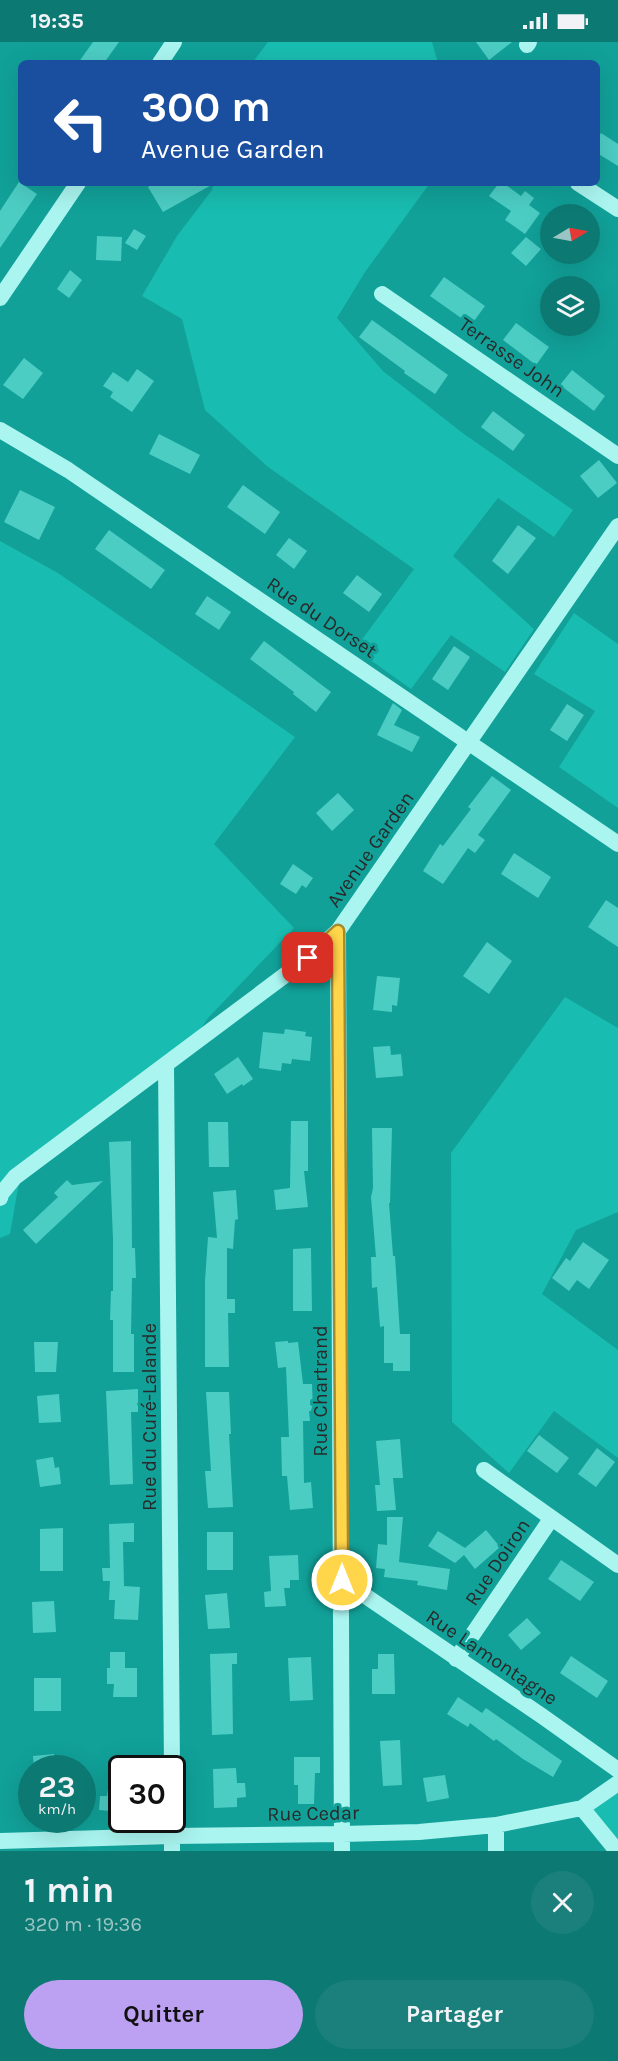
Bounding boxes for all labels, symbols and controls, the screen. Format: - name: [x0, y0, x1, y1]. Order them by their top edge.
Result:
- text: 19:35: [30, 8, 84, 34]
- text: 300 m: [141, 82, 271, 132]
- icon: left: [42, 84, 120, 162]
- text: Avenue Garden: [141, 133, 324, 165]
- north arrow: [540, 204, 600, 264]
- map controls: [540, 204, 600, 336]
- button: layers: [540, 276, 600, 336]
- street label: Terrasse John: [455, 313, 569, 402]
- street label: Rue du Dorset: [262, 572, 382, 663]
- street label: Avenue Garden: [322, 787, 419, 912]
- pin: [282, 932, 333, 983]
- icon: arrive: [291, 941, 324, 974]
- street label: Rue du Curé-Lalande: [138, 1323, 161, 1511]
- street label: Rue Chartrand: [309, 1325, 332, 1457]
- street label: Rue Doiron: [460, 1515, 535, 1610]
- position arrow: [310, 1548, 374, 1612]
- street label: Rue Lamontagne: [422, 1605, 562, 1710]
- speed limit sign: 30: [108, 1755, 186, 1833]
- text: 23: [39, 1769, 75, 1805]
- text: km/h: [38, 1800, 76, 1818]
- street label: Rue Cedar: [267, 1801, 360, 1826]
- text: 1 min: [24, 1869, 114, 1911]
- button: close: [531, 1871, 594, 1934]
- text: 320 m · 19:36: [24, 1913, 142, 1936]
- button: Quitter: [24, 1980, 303, 2049]
- button: Partager: [315, 1980, 594, 2049]

